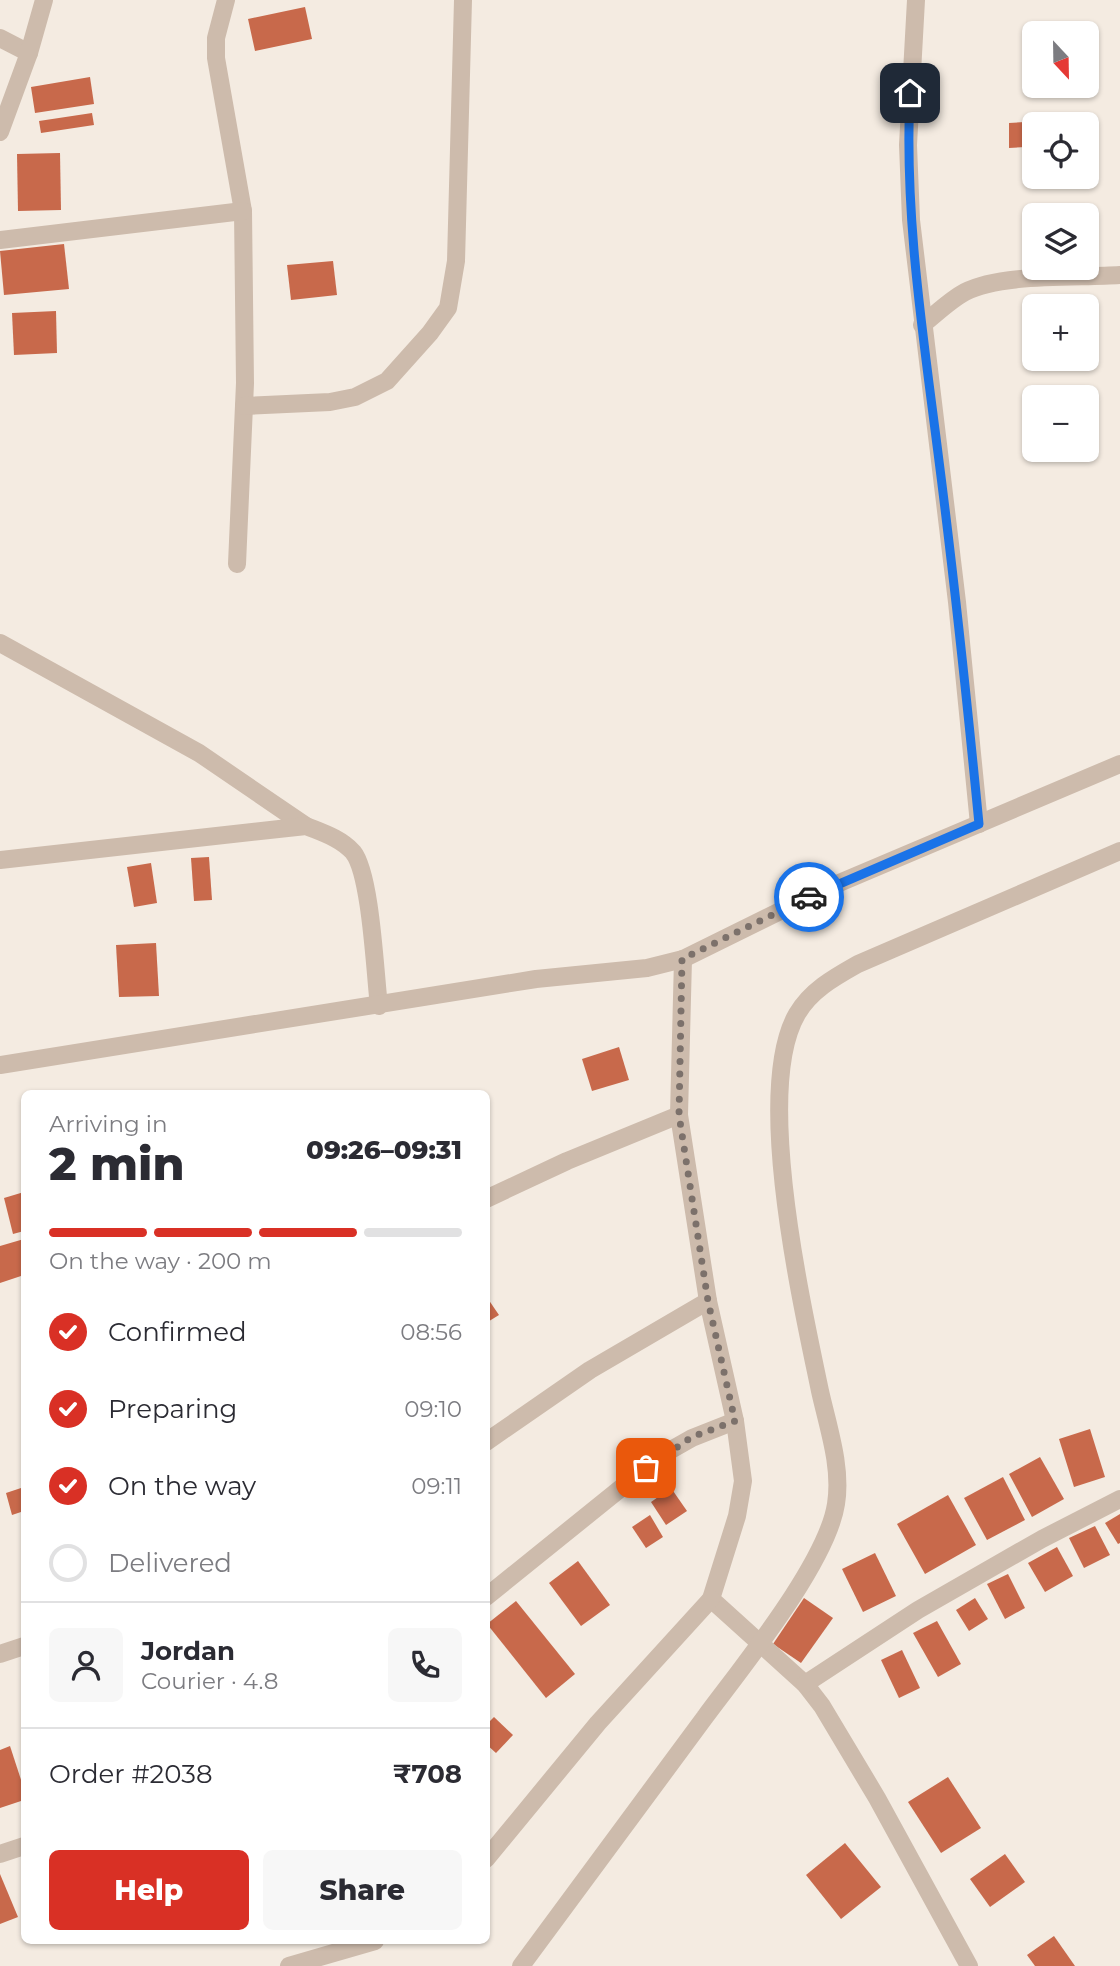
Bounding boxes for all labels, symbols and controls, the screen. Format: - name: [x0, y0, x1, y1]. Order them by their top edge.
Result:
- north arrow: [1022, 21, 1099, 98]
- map controls: [1022, 21, 1099, 462]
- pin: [880, 63, 940, 123]
- icon: home: [891, 74, 929, 112]
- button: locate: [1022, 112, 1099, 189]
- button: layers: [1022, 203, 1099, 280]
- button: +: [1022, 294, 1099, 371]
- button: −: [1022, 385, 1099, 462]
- courier: [774, 862, 844, 932]
- icon: car: [790, 878, 828, 916]
- text: Arriving in: [49, 1110, 168, 1138]
- text: 09:26–09:31: [306, 1134, 462, 1166]
- text: 2 min: [49, 1135, 184, 1192]
- text: On the way · 200 m: [49, 1247, 272, 1275]
- icon: check: [49, 1313, 87, 1351]
- text: Confirmed: [108, 1316, 247, 1348]
- text: 08:56: [400, 1318, 462, 1346]
- icon: check: [49, 1390, 87, 1428]
- text: Preparing: [108, 1393, 237, 1425]
- text: 09:10: [404, 1395, 462, 1423]
- pin: [616, 1438, 676, 1498]
- icon: bag: [627, 1449, 665, 1487]
- icon: check: [49, 1467, 87, 1505]
- text: On the way: [108, 1470, 256, 1502]
- text: 09:11: [411, 1472, 462, 1500]
- text: Delivered: [108, 1547, 232, 1579]
- button: person: [49, 1628, 123, 1702]
- button: phone: [388, 1628, 462, 1702]
- text: Jordan: [141, 1635, 235, 1667]
- text: Courier · 4.8: [141, 1667, 278, 1695]
- text: Order #2038: [49, 1758, 213, 1790]
- text: ₹708: [393, 1758, 462, 1790]
- button: Help: [49, 1850, 249, 1930]
- button: Share: [263, 1850, 462, 1930]

